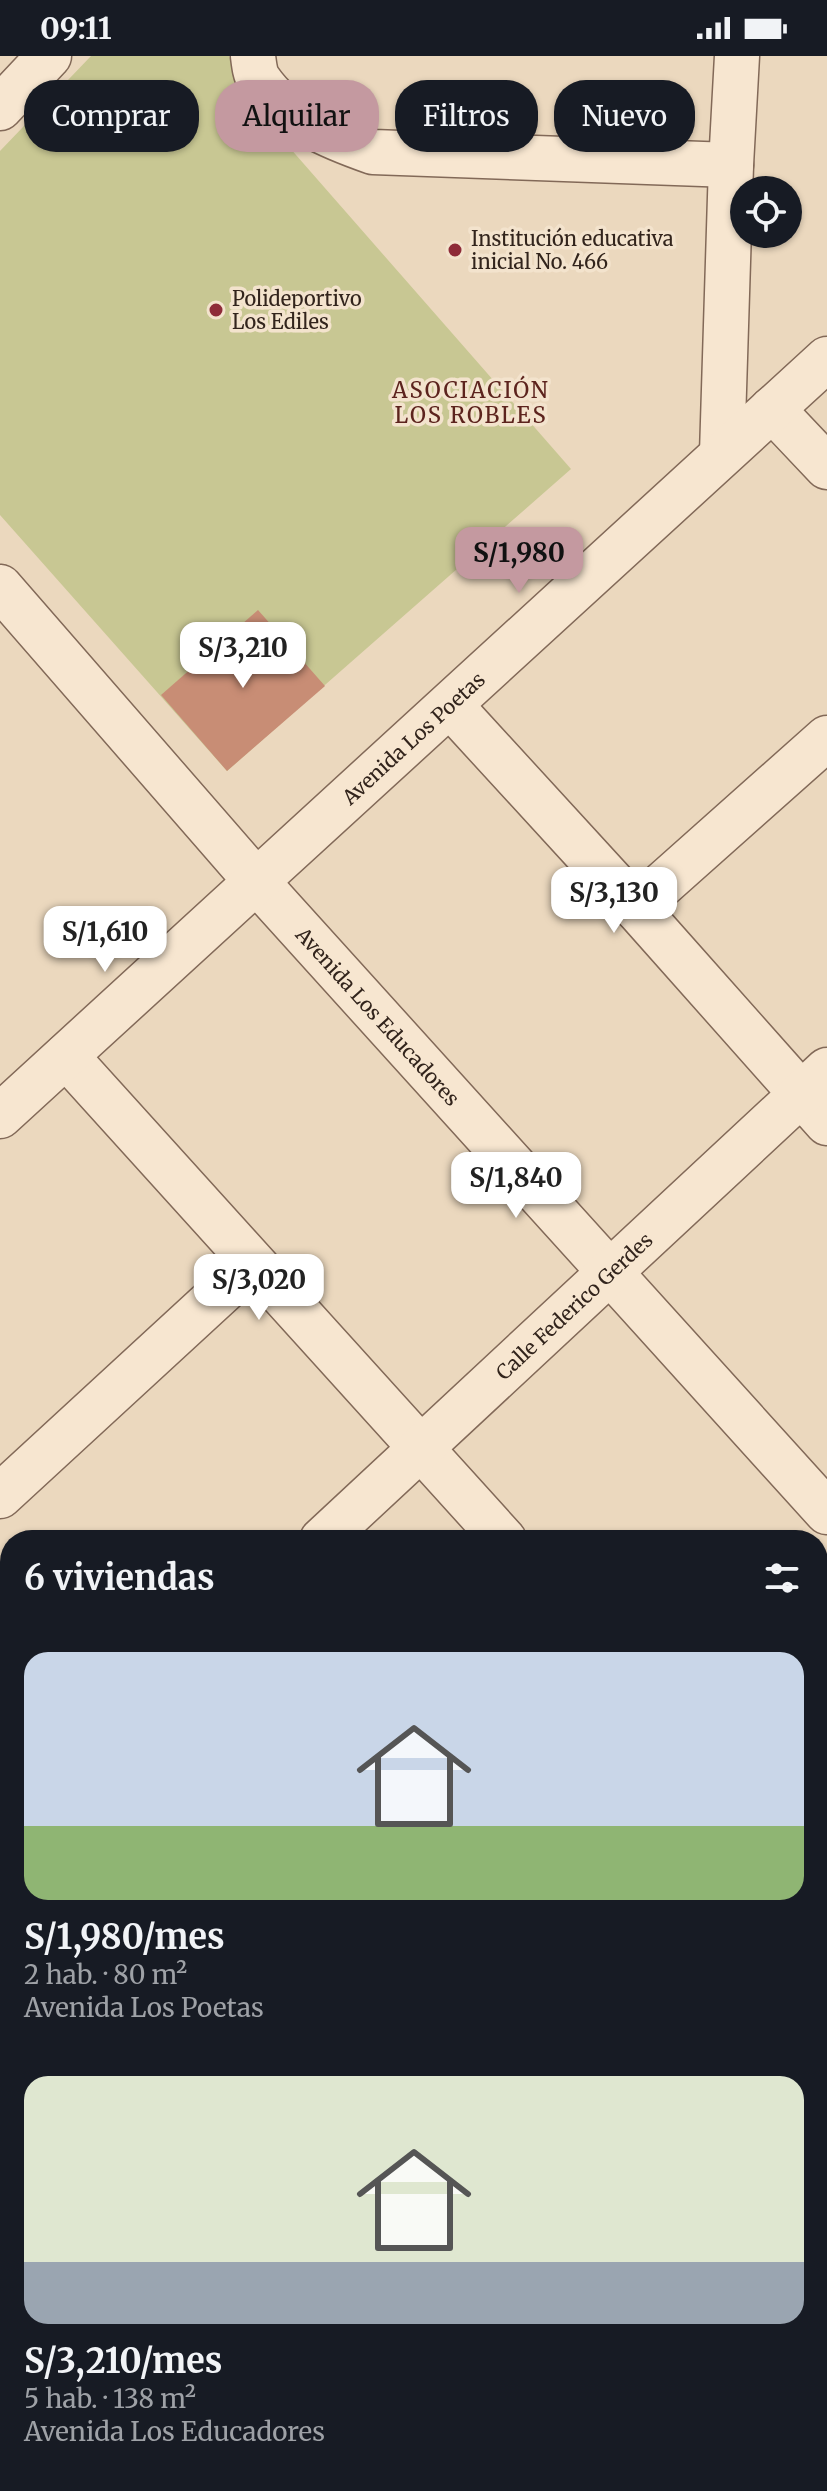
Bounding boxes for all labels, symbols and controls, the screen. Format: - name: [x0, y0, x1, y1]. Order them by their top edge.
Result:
- text: 09:11: [40, 9, 112, 47]
- chip: Comprar: [24, 80, 199, 152]
- chip: Alquilar: [215, 80, 379, 152]
- chip: Filtros: [395, 80, 538, 152]
- chip: Nuevo: [554, 80, 695, 152]
- map controls: [730, 176, 802, 248]
- button: locate: [730, 176, 802, 248]
- place label: Institución educativa inicial No. 466: [471, 226, 674, 274]
- marker: Institución educativa inicial No. 466: [446, 241, 464, 259]
- place label: Polideportivo Los Ediles: [232, 286, 362, 334]
- marker: Polideportivo Los Ediles: [207, 301, 225, 319]
- district label: ASOCIACIÓN LOS ROBLES: [391, 375, 550, 429]
- pin: S/1,980: [445, 527, 593, 595]
- text: S/1,980: [473, 536, 565, 569]
- pin: S/3,210: [169, 622, 317, 690]
- text: S/3,210: [198, 631, 288, 664]
- street label: Avenida Los Poetas: [336, 666, 490, 810]
- pin: S/3,130: [540, 867, 688, 935]
- text: S/3,130: [569, 876, 659, 909]
- pin: S/1,610: [31, 906, 179, 974]
- text: S/1,610: [62, 915, 148, 948]
- street label: Avenida Los Educadores: [291, 921, 465, 1110]
- pin: S/1,840: [442, 1152, 590, 1220]
- text: S/1,840: [469, 1161, 563, 1194]
- street label: Calle Federico Gerdes: [490, 1227, 657, 1385]
- pin: S/3,020: [185, 1254, 333, 1322]
- text: S/3,020: [212, 1263, 306, 1296]
- icon: filters: [760, 1556, 804, 1600]
- text: 6 viviendas: [24, 1557, 215, 1599]
- icon: home: [342, 1704, 486, 1848]
- text: S/1,980/mes: [24, 1916, 225, 1958]
- text: 2 hab. · 80 m²: [24, 1958, 187, 1991]
- text: Avenida Los Poetas: [24, 1991, 264, 2024]
- icon: home: [342, 2128, 486, 2272]
- text: S/3,210/mes: [24, 2340, 222, 2382]
- text: 5 hab. · 138 m²: [24, 2382, 196, 2415]
- text: Avenida Los Educadores: [24, 2415, 325, 2448]

